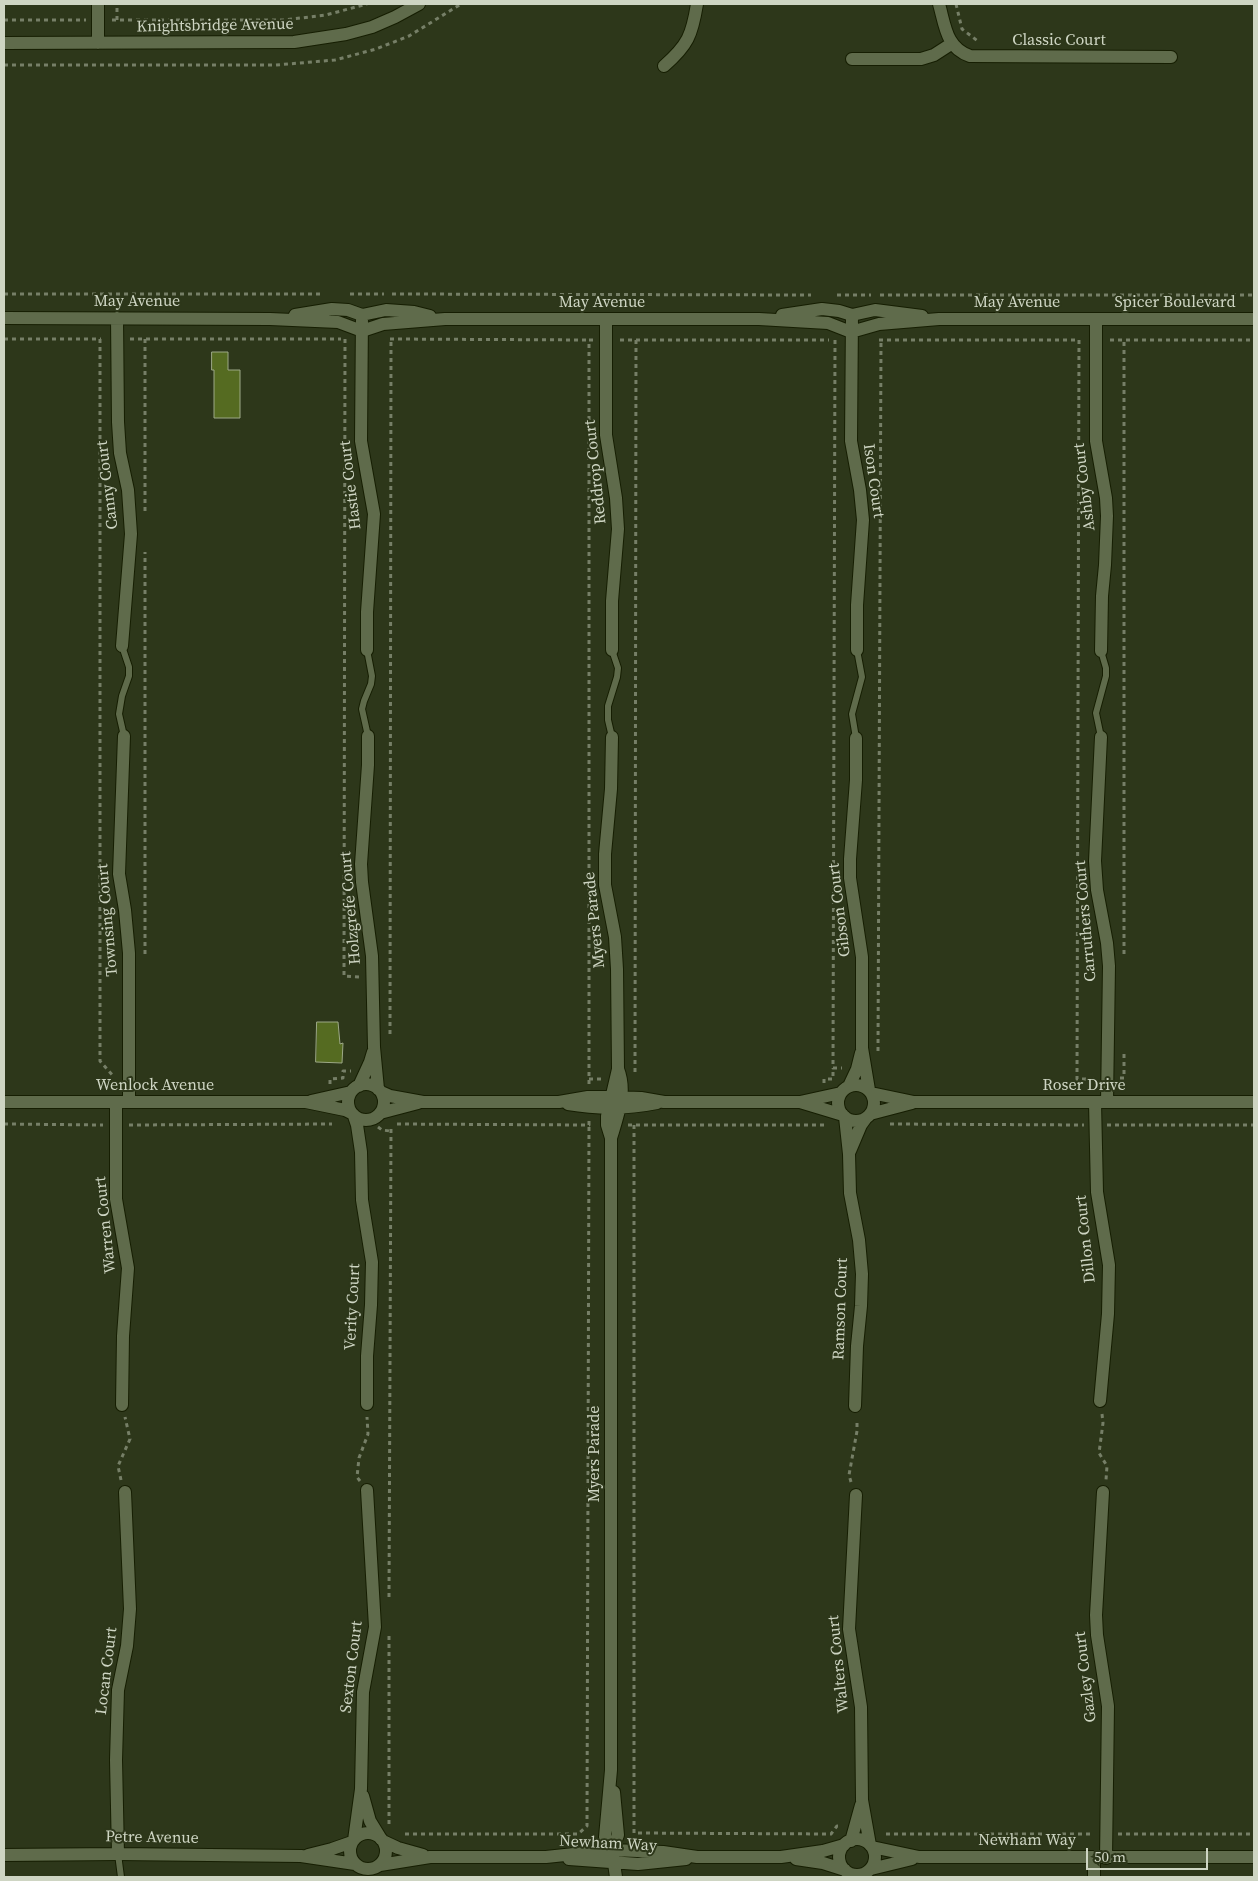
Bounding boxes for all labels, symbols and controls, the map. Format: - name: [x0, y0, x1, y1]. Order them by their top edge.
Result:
- street label: Knightsbridge Avenue: [136, 15, 294, 37]
- street label: Classic Court: [1012, 31, 1106, 51]
- street label: May Avenue: [94, 292, 180, 312]
- street label: May Avenue: [559, 293, 645, 313]
- street label: May Avenue: [974, 293, 1060, 313]
- street label: Spicer Boulevard: [1115, 293, 1235, 313]
- street label: Reddrop Court: [581, 419, 611, 525]
- street label: Hastie Court: [336, 439, 366, 531]
- street label: Canny Court: [93, 440, 123, 530]
- street label: Ison Court: [858, 442, 888, 520]
- street label: Ashby Court: [1070, 442, 1100, 532]
- street label: Holzgrefe Court: [336, 851, 366, 965]
- street label: Carruthers Court: [1071, 860, 1101, 982]
- street label: Gibson Court: [825, 862, 855, 958]
- street label: Townsing Court: [94, 863, 122, 977]
- street label: Myers Parade: [580, 871, 610, 969]
- street label: Wenlock Avenue: [96, 1076, 214, 1096]
- street label: Roser Drive: [1042, 1076, 1126, 1096]
- street label: Warren Court: [91, 1175, 121, 1275]
- street label: Dillon Court: [1072, 1194, 1100, 1284]
- street label: Ramson Court: [830, 1258, 852, 1360]
- street label: Verity Court: [341, 1263, 365, 1351]
- street label: Myers Parade: [585, 1406, 605, 1502]
- street label: Walters Court: [824, 1614, 854, 1714]
- street label: Sexton Court: [337, 1620, 367, 1714]
- street label: Locan Court: [92, 1626, 122, 1716]
- street label: Gazley Court: [1071, 1630, 1101, 1724]
- street label: Petre Avenue: [105, 1828, 199, 1848]
- street label: Newham Way: [978, 1831, 1076, 1851]
- street label: Newham Way: [559, 1832, 657, 1856]
- scale bar: [1088, 1838, 1210, 1870]
- text: 50 m: [1094, 1846, 1126, 1867]

